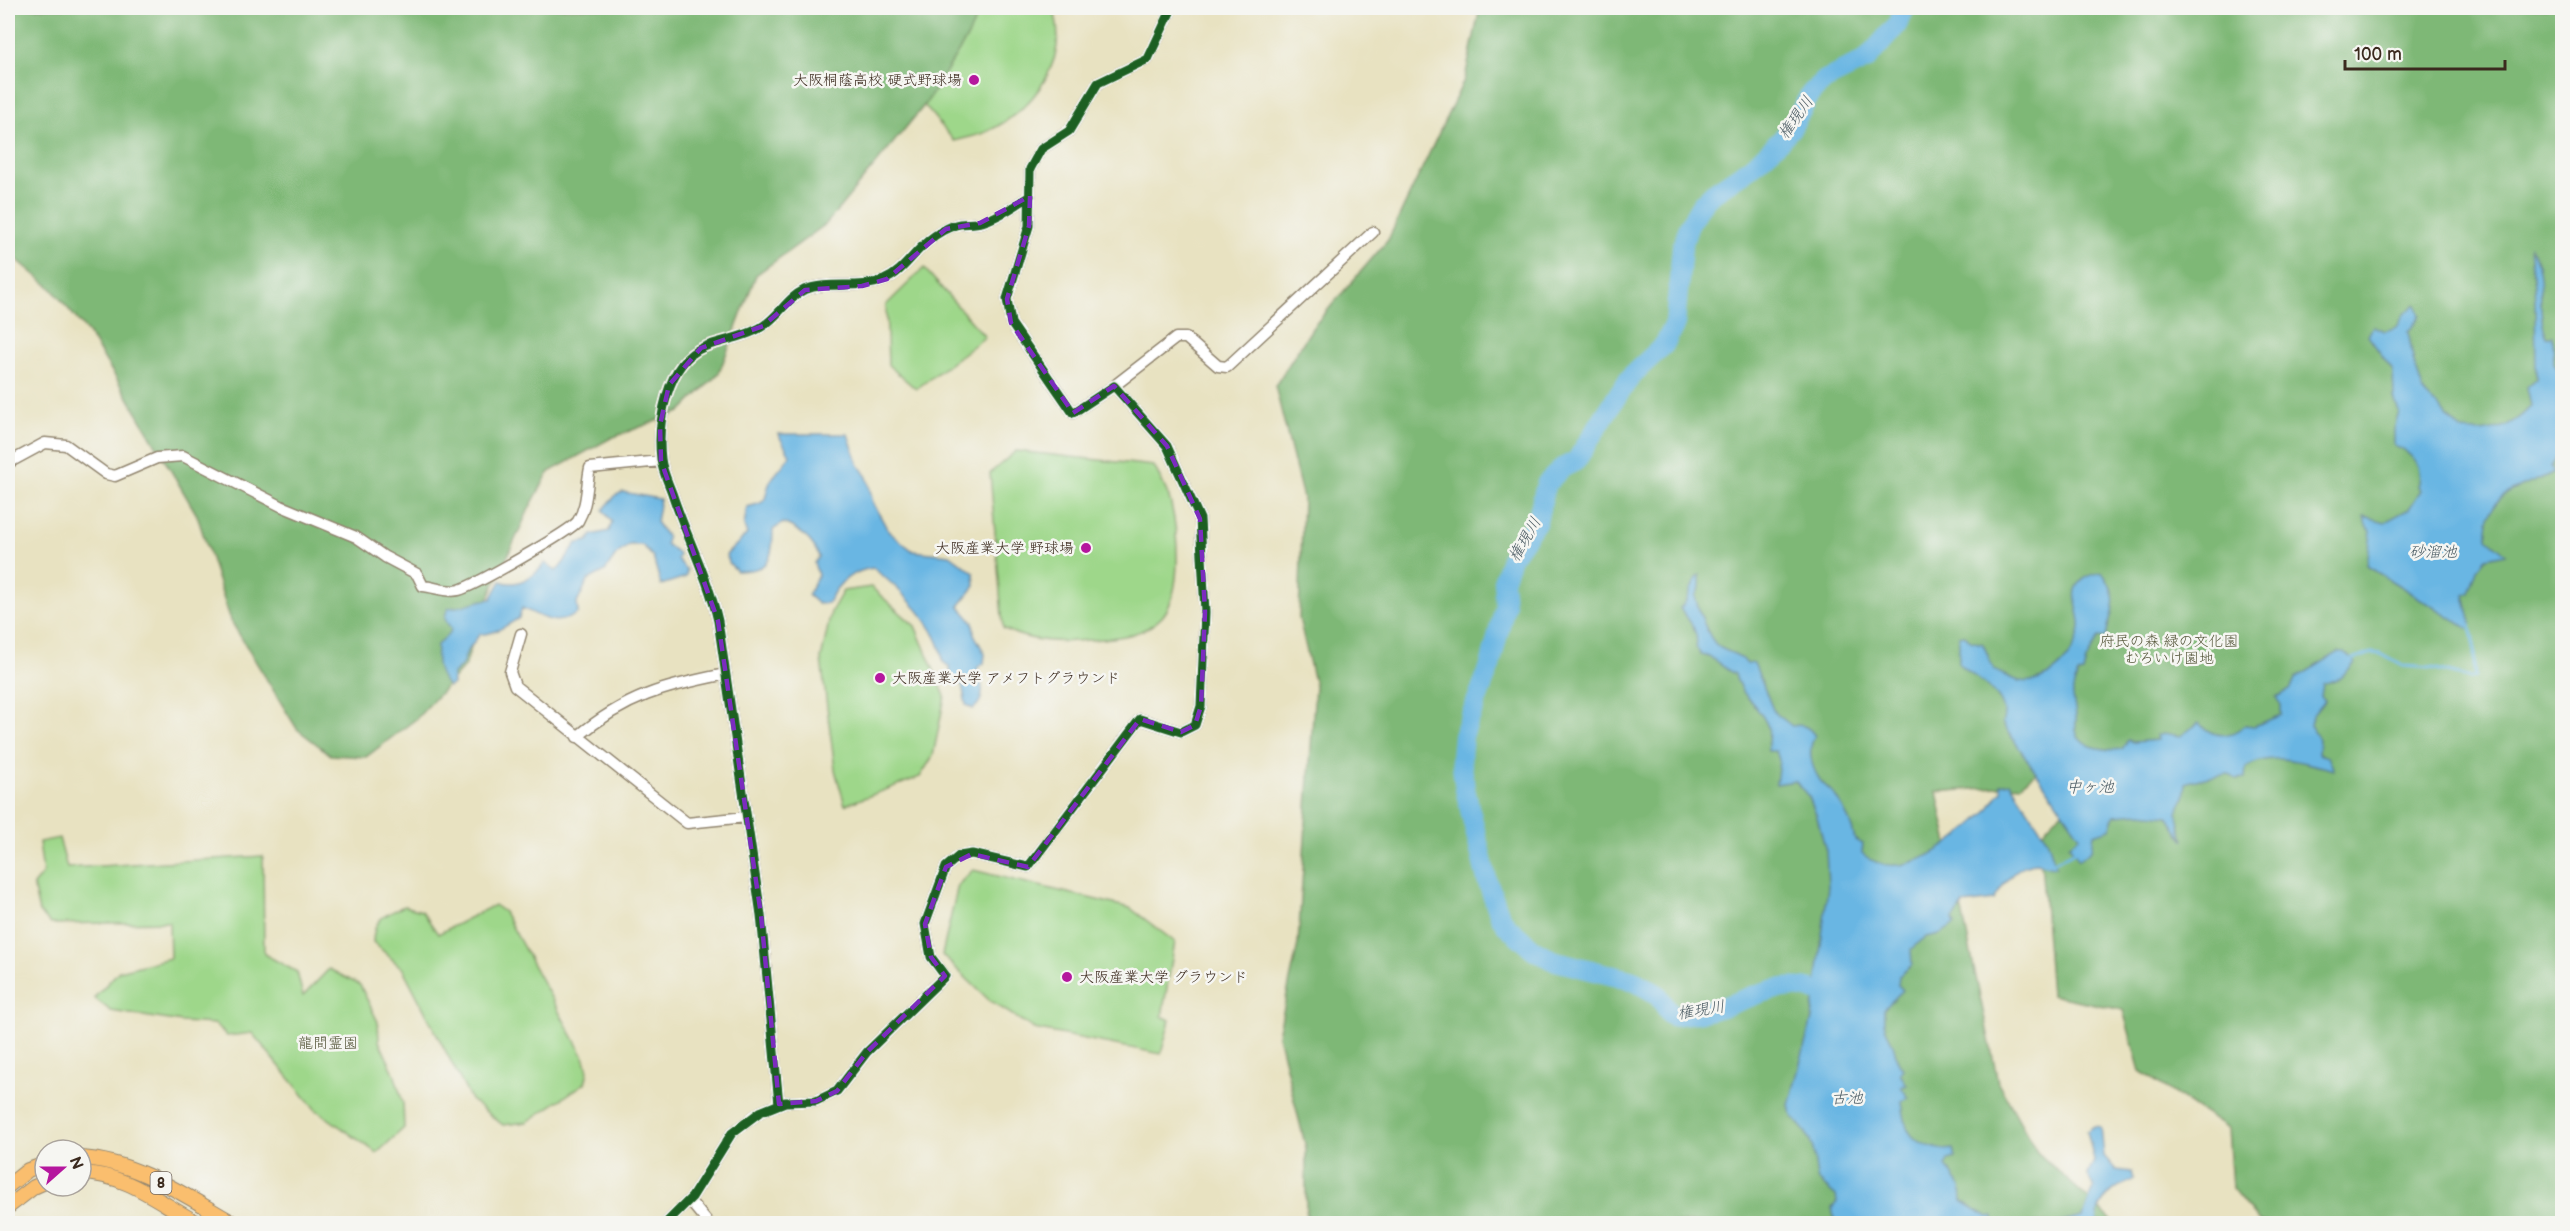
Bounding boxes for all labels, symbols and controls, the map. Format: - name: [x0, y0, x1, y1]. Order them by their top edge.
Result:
- scale bar: [2345, 33, 2506, 71]
- text: 100 m: [2354, 44, 2402, 65]
- place label: 大阪桐蔭高校 硬式野球場: [793, 71, 962, 90]
- marker: 大阪桐蔭高校 硬式野球場: [967, 73, 981, 87]
- water label: 権現川: [1775, 93, 1818, 143]
- water label: 権現川: [1505, 514, 1546, 565]
- place label: 大阪産業大学 野球場: [935, 539, 1074, 558]
- marker: 大阪産業大学 野球場: [1079, 541, 1093, 555]
- water label: 砂溜池: [2409, 543, 2458, 562]
- park label: 府民の森 緑の文化園 むろいけ園地: [2099, 632, 2239, 668]
- place label: 大阪産業大学 アメフトグラウンド: [892, 669, 1120, 688]
- marker: 大阪産業大学 アメフトグラウンド: [873, 671, 887, 685]
- water label: 中ヶ池: [2066, 778, 2115, 797]
- place label: 大阪産業大学 グラウンド: [1079, 968, 1248, 987]
- marker: 大阪産業大学 グラウンド: [1060, 970, 1074, 984]
- water label: 権現川: [1676, 997, 1726, 1024]
- park label: 龍間霊園: [298, 1034, 358, 1053]
- water label: 古池: [1831, 1089, 1864, 1108]
- north arrow: [33, 1138, 93, 1198]
- text: N: [65, 1154, 87, 1172]
- road number: 8: [150, 1172, 172, 1194]

